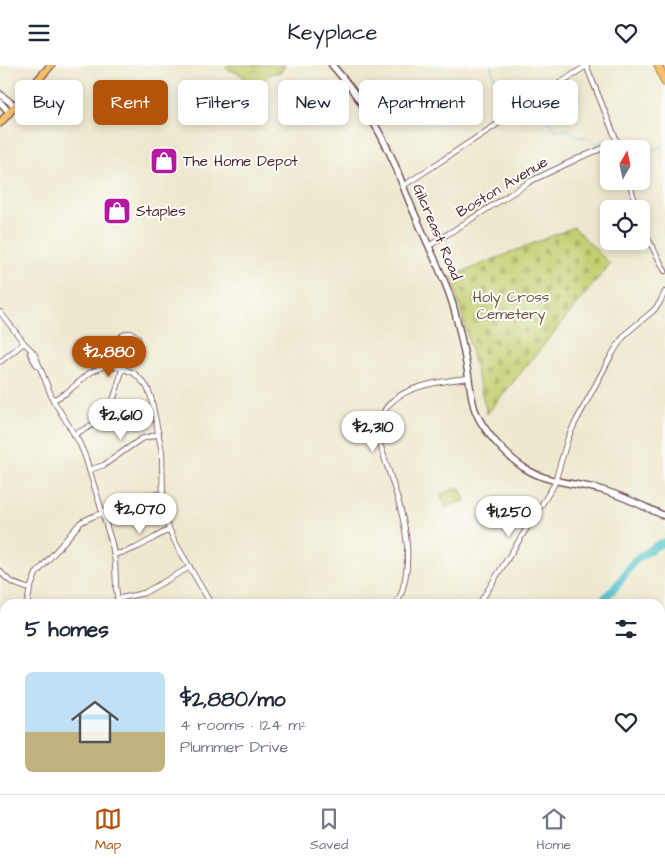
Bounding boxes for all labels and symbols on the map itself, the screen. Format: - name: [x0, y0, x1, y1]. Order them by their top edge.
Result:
- north arrow: [600, 140, 650, 190]
- shop icon: The Home Depot: [149, 146, 179, 176]
- place label: The Home Depot: [183, 151, 298, 172]
- street label: Boston Avenue: [452, 151, 552, 223]
- street label: Gilcreast Road: [407, 181, 467, 284]
- shop icon: Staples: [102, 196, 132, 226]
- place label: Staples: [136, 201, 186, 222]
- park label: Holy Cross Cemetery: [473, 287, 550, 326]
- pin: $2,880: [68, 335, 150, 378]
- pin: $2,610: [80, 399, 162, 441]
- pin: $2,310: [332, 411, 414, 453]
- pin: $2,070: [99, 493, 181, 535]
- pin: $1,250: [468, 495, 550, 538]

